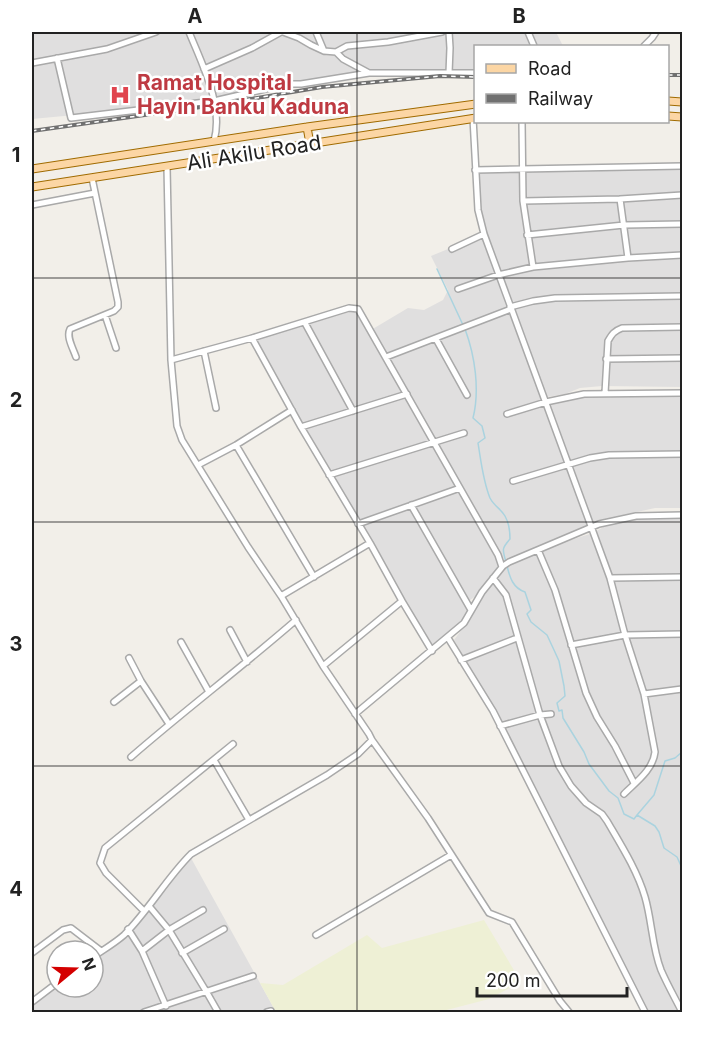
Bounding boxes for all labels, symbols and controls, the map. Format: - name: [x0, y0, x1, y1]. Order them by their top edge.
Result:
- text: A: [188, 4, 203, 28]
- text: B: [512, 4, 526, 28]
- legend: [474, 45, 669, 123]
- text: Road: [528, 58, 571, 79]
- place label: Ramat Hospital Hayin Banku Kaduna: [137, 70, 349, 119]
- hospital icon: Ramat Hospital Hayin Banku Kaduna: [108, 83, 132, 107]
- text: Railway: [528, 88, 593, 109]
- street label: Ali Akilu Road: [185, 130, 323, 175]
- text: 1: [12, 143, 20, 167]
- text: 2: [10, 388, 22, 412]
- text: 3: [10, 632, 22, 656]
- text: 4: [9, 877, 23, 901]
- north arrow: [45, 939, 105, 999]
- text: N: [78, 955, 101, 973]
- scale bar: [477, 960, 627, 998]
- text: 200 m: [486, 970, 541, 991]

